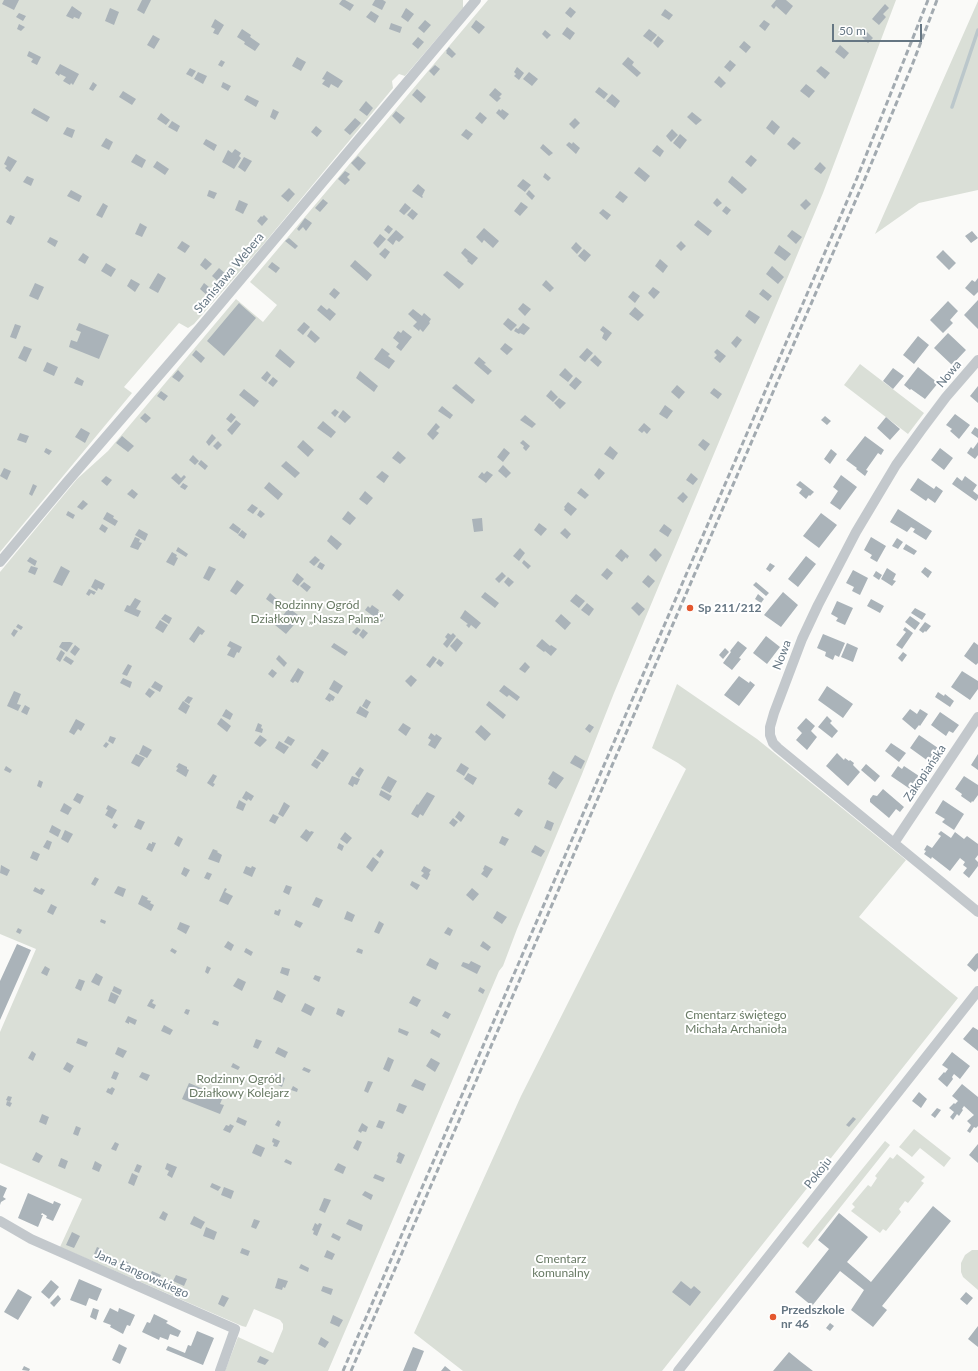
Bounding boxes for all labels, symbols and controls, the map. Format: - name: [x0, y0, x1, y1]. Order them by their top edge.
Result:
- scale bar: [834, 16, 924, 42]
- text: 50 m: [839, 23, 866, 38]
- street label: Stanisława Webera: [191, 230, 267, 316]
- street label: Nowa: [934, 357, 964, 391]
- park label: Rodzinny Ogród Działkowy „Nasza Palma”: [251, 598, 383, 626]
- place label: Sp 211/212: [698, 601, 762, 615]
- marker: Sp 211/212: [685, 603, 695, 613]
- street label: Nowa: [770, 638, 794, 672]
- street label: Zakopiańska: [901, 742, 949, 804]
- park label: Cmentarz świętego Michała Archanioła: [685, 1008, 787, 1036]
- park label: Rodzinny Ogród Działkowy Kolejarz: [189, 1072, 289, 1100]
- street label: Pokoju: [801, 1154, 835, 1192]
- street label: Jana Łangowskiego: [93, 1247, 191, 1301]
- park label: Cmentarz komunalny: [532, 1252, 590, 1280]
- place label: Przedszkole nr 46: [781, 1303, 845, 1331]
- marker: Przedszkole nr 46: [768, 1312, 778, 1322]

